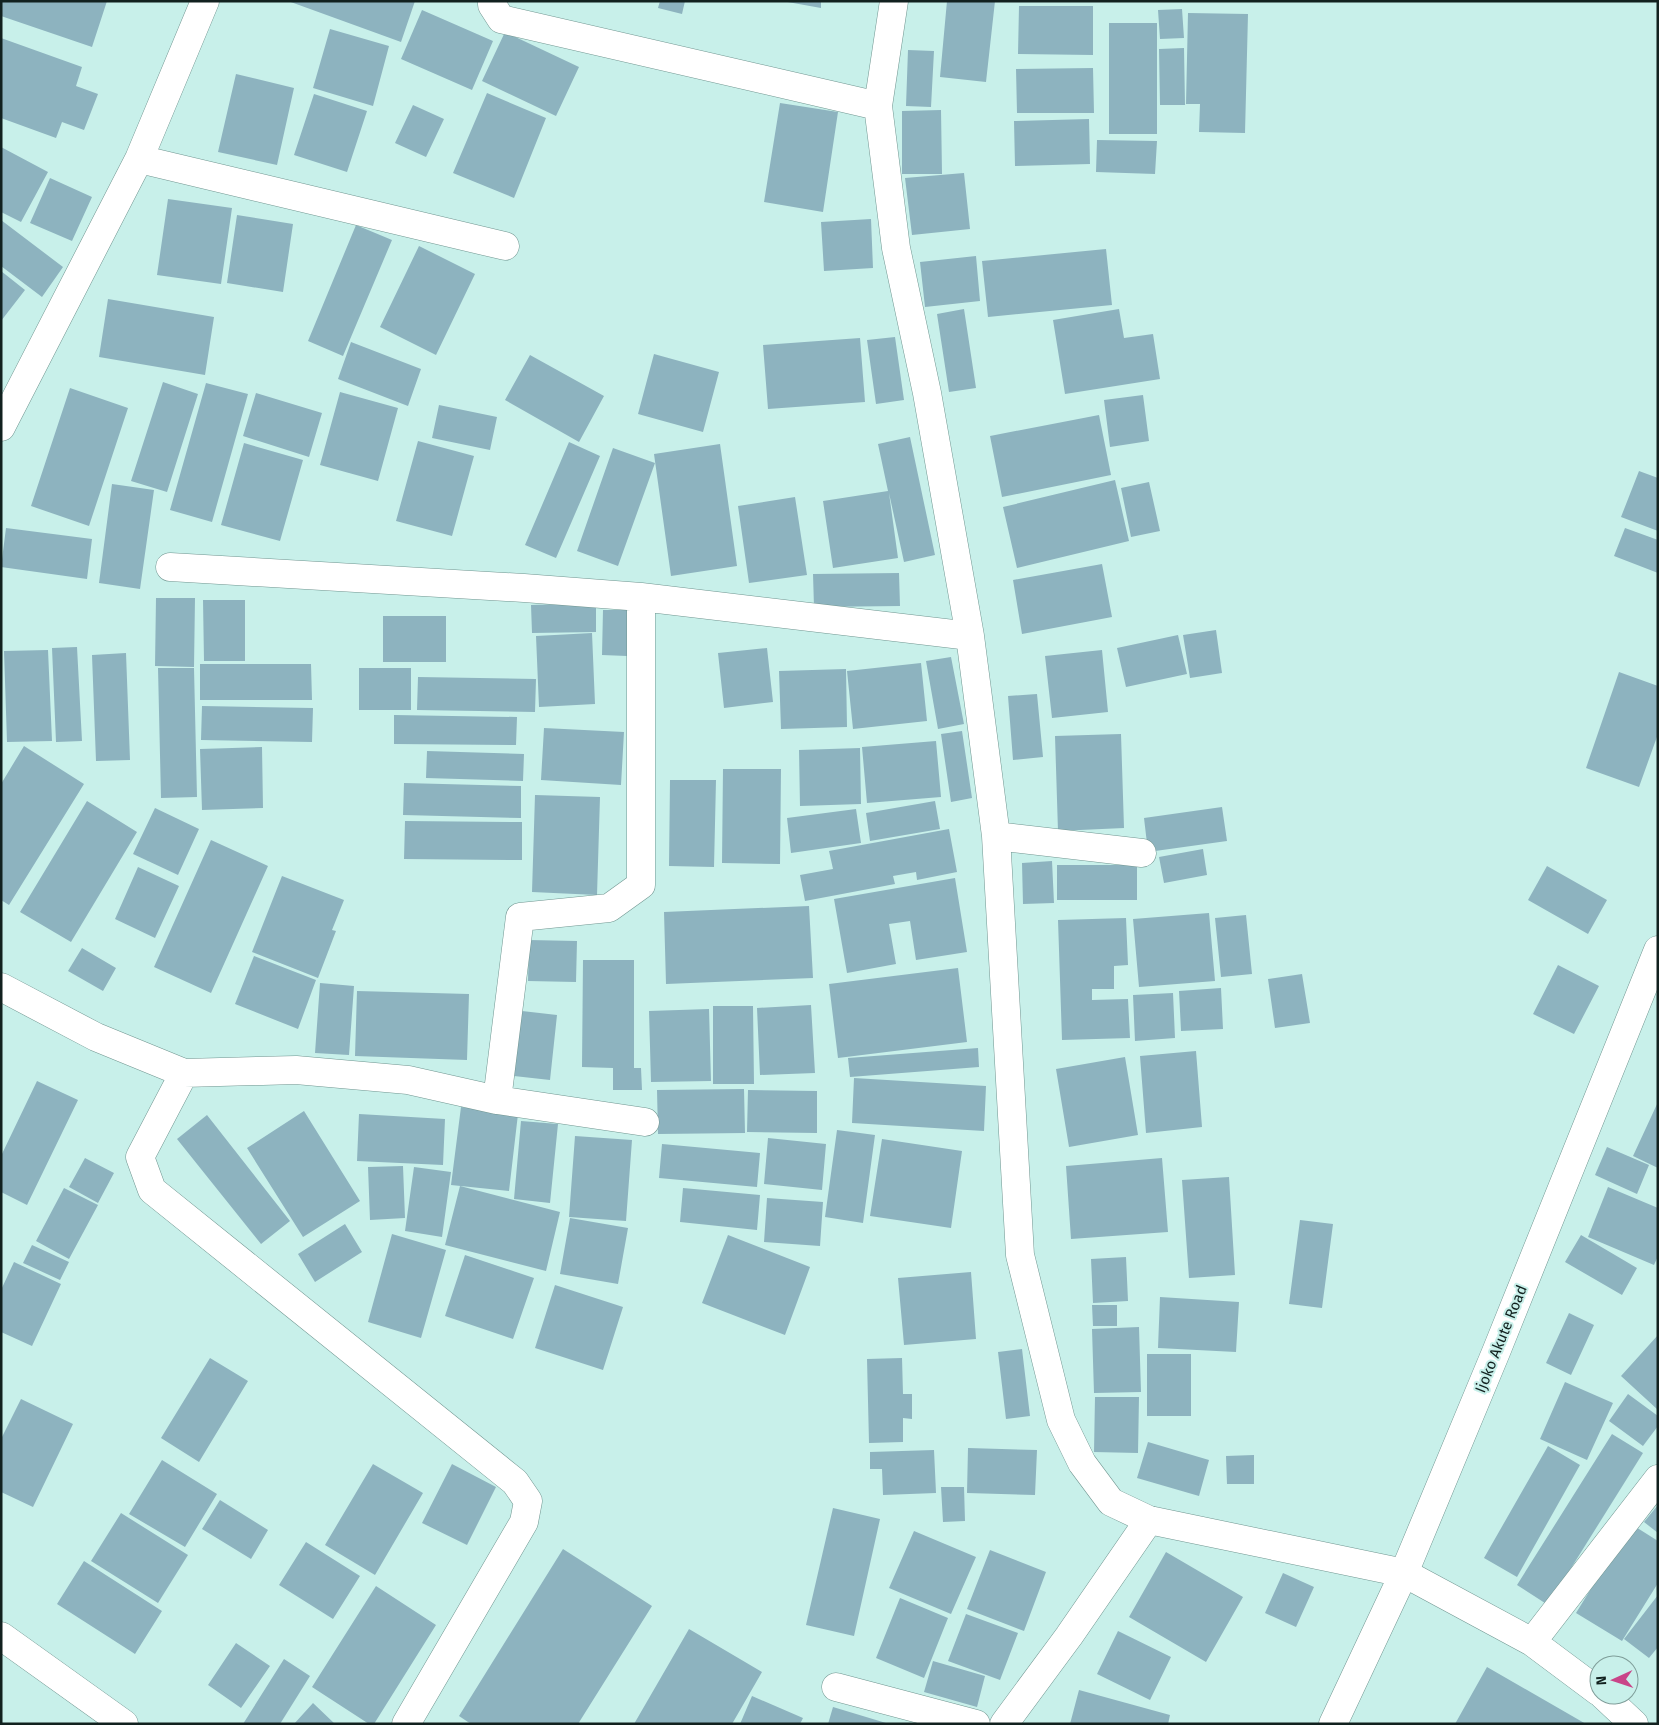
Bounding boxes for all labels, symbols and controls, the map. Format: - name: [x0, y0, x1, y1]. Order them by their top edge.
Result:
- street label: Ijoko Akute Road: [1471, 1283, 1531, 1395]
- north arrow: [1589, 1655, 1639, 1705]
- text: N: [1593, 1676, 1610, 1686]

